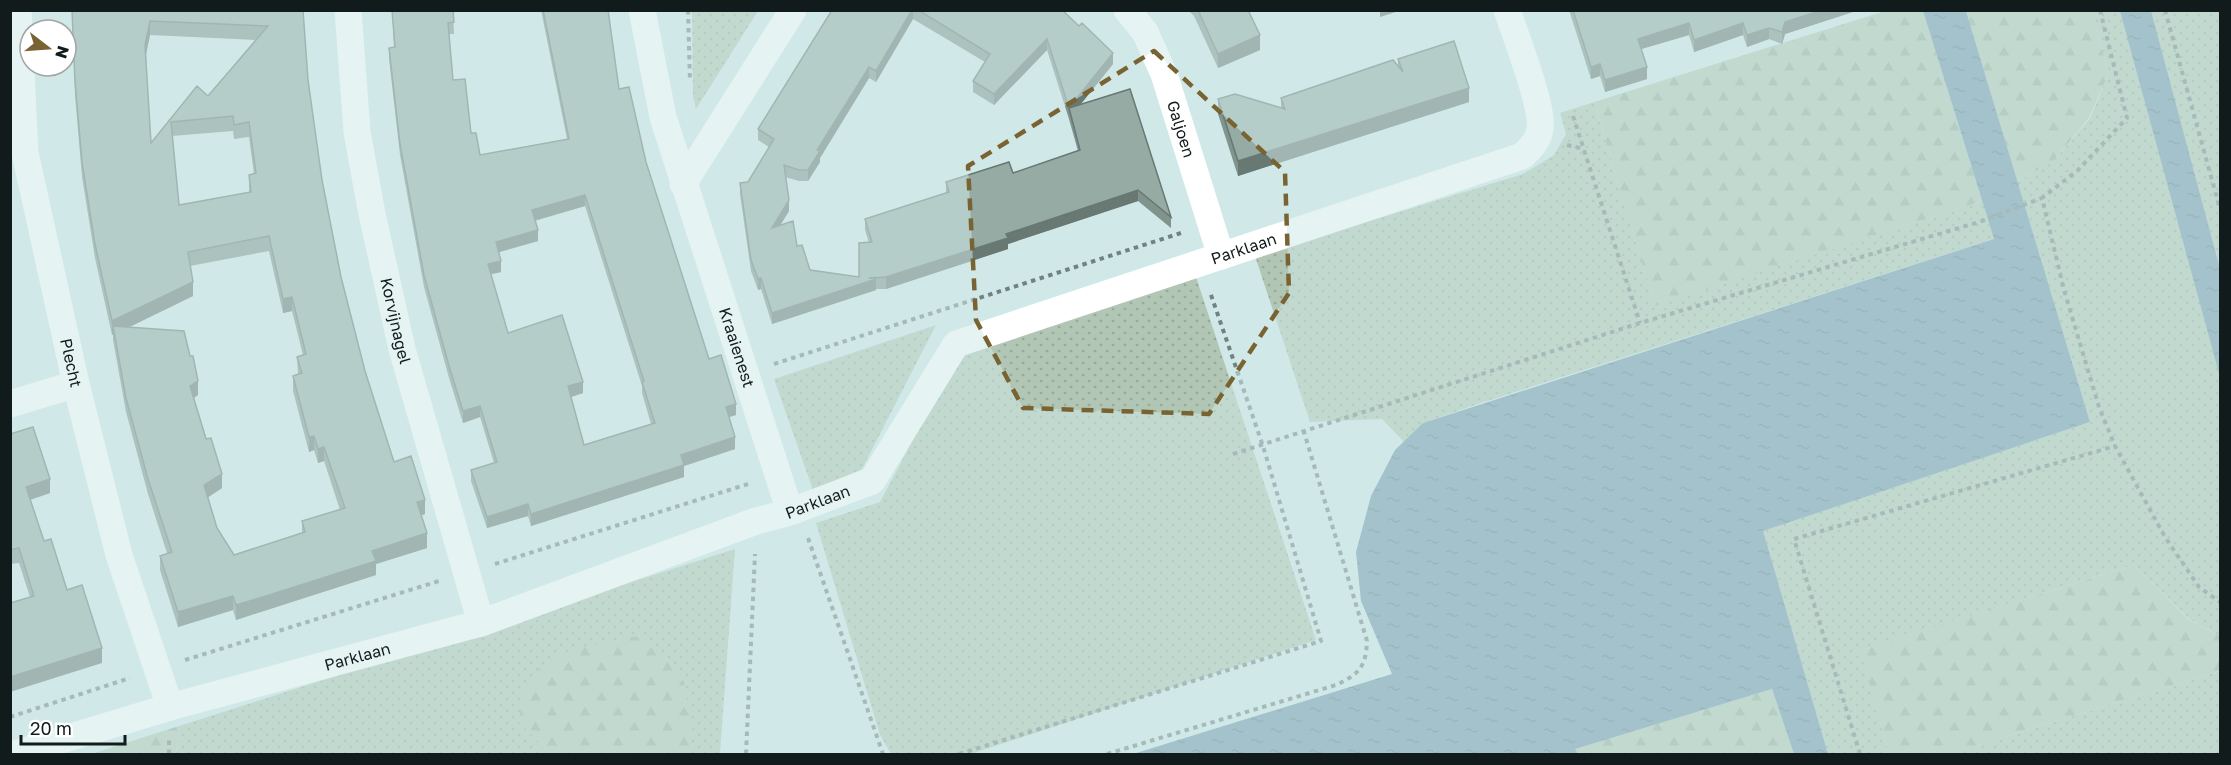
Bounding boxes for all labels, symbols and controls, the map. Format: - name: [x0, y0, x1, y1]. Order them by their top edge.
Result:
- north arrow: [18, 18, 78, 78]
- text: N: [51, 44, 74, 61]
- street label: Galjoen: [1163, 98, 1199, 160]
- street label: Parklaan: [1208, 228, 1279, 269]
- street label: Korvijnagel: [376, 276, 416, 366]
- street label: Kraaienest: [715, 305, 759, 390]
- street label: Plecht: [56, 336, 86, 389]
- street label: Parklaan: [782, 480, 853, 523]
- street label: Parklaan: [322, 638, 393, 675]
- scale bar: [21, 708, 124, 746]
- text: 20 m: [30, 717, 72, 739]

